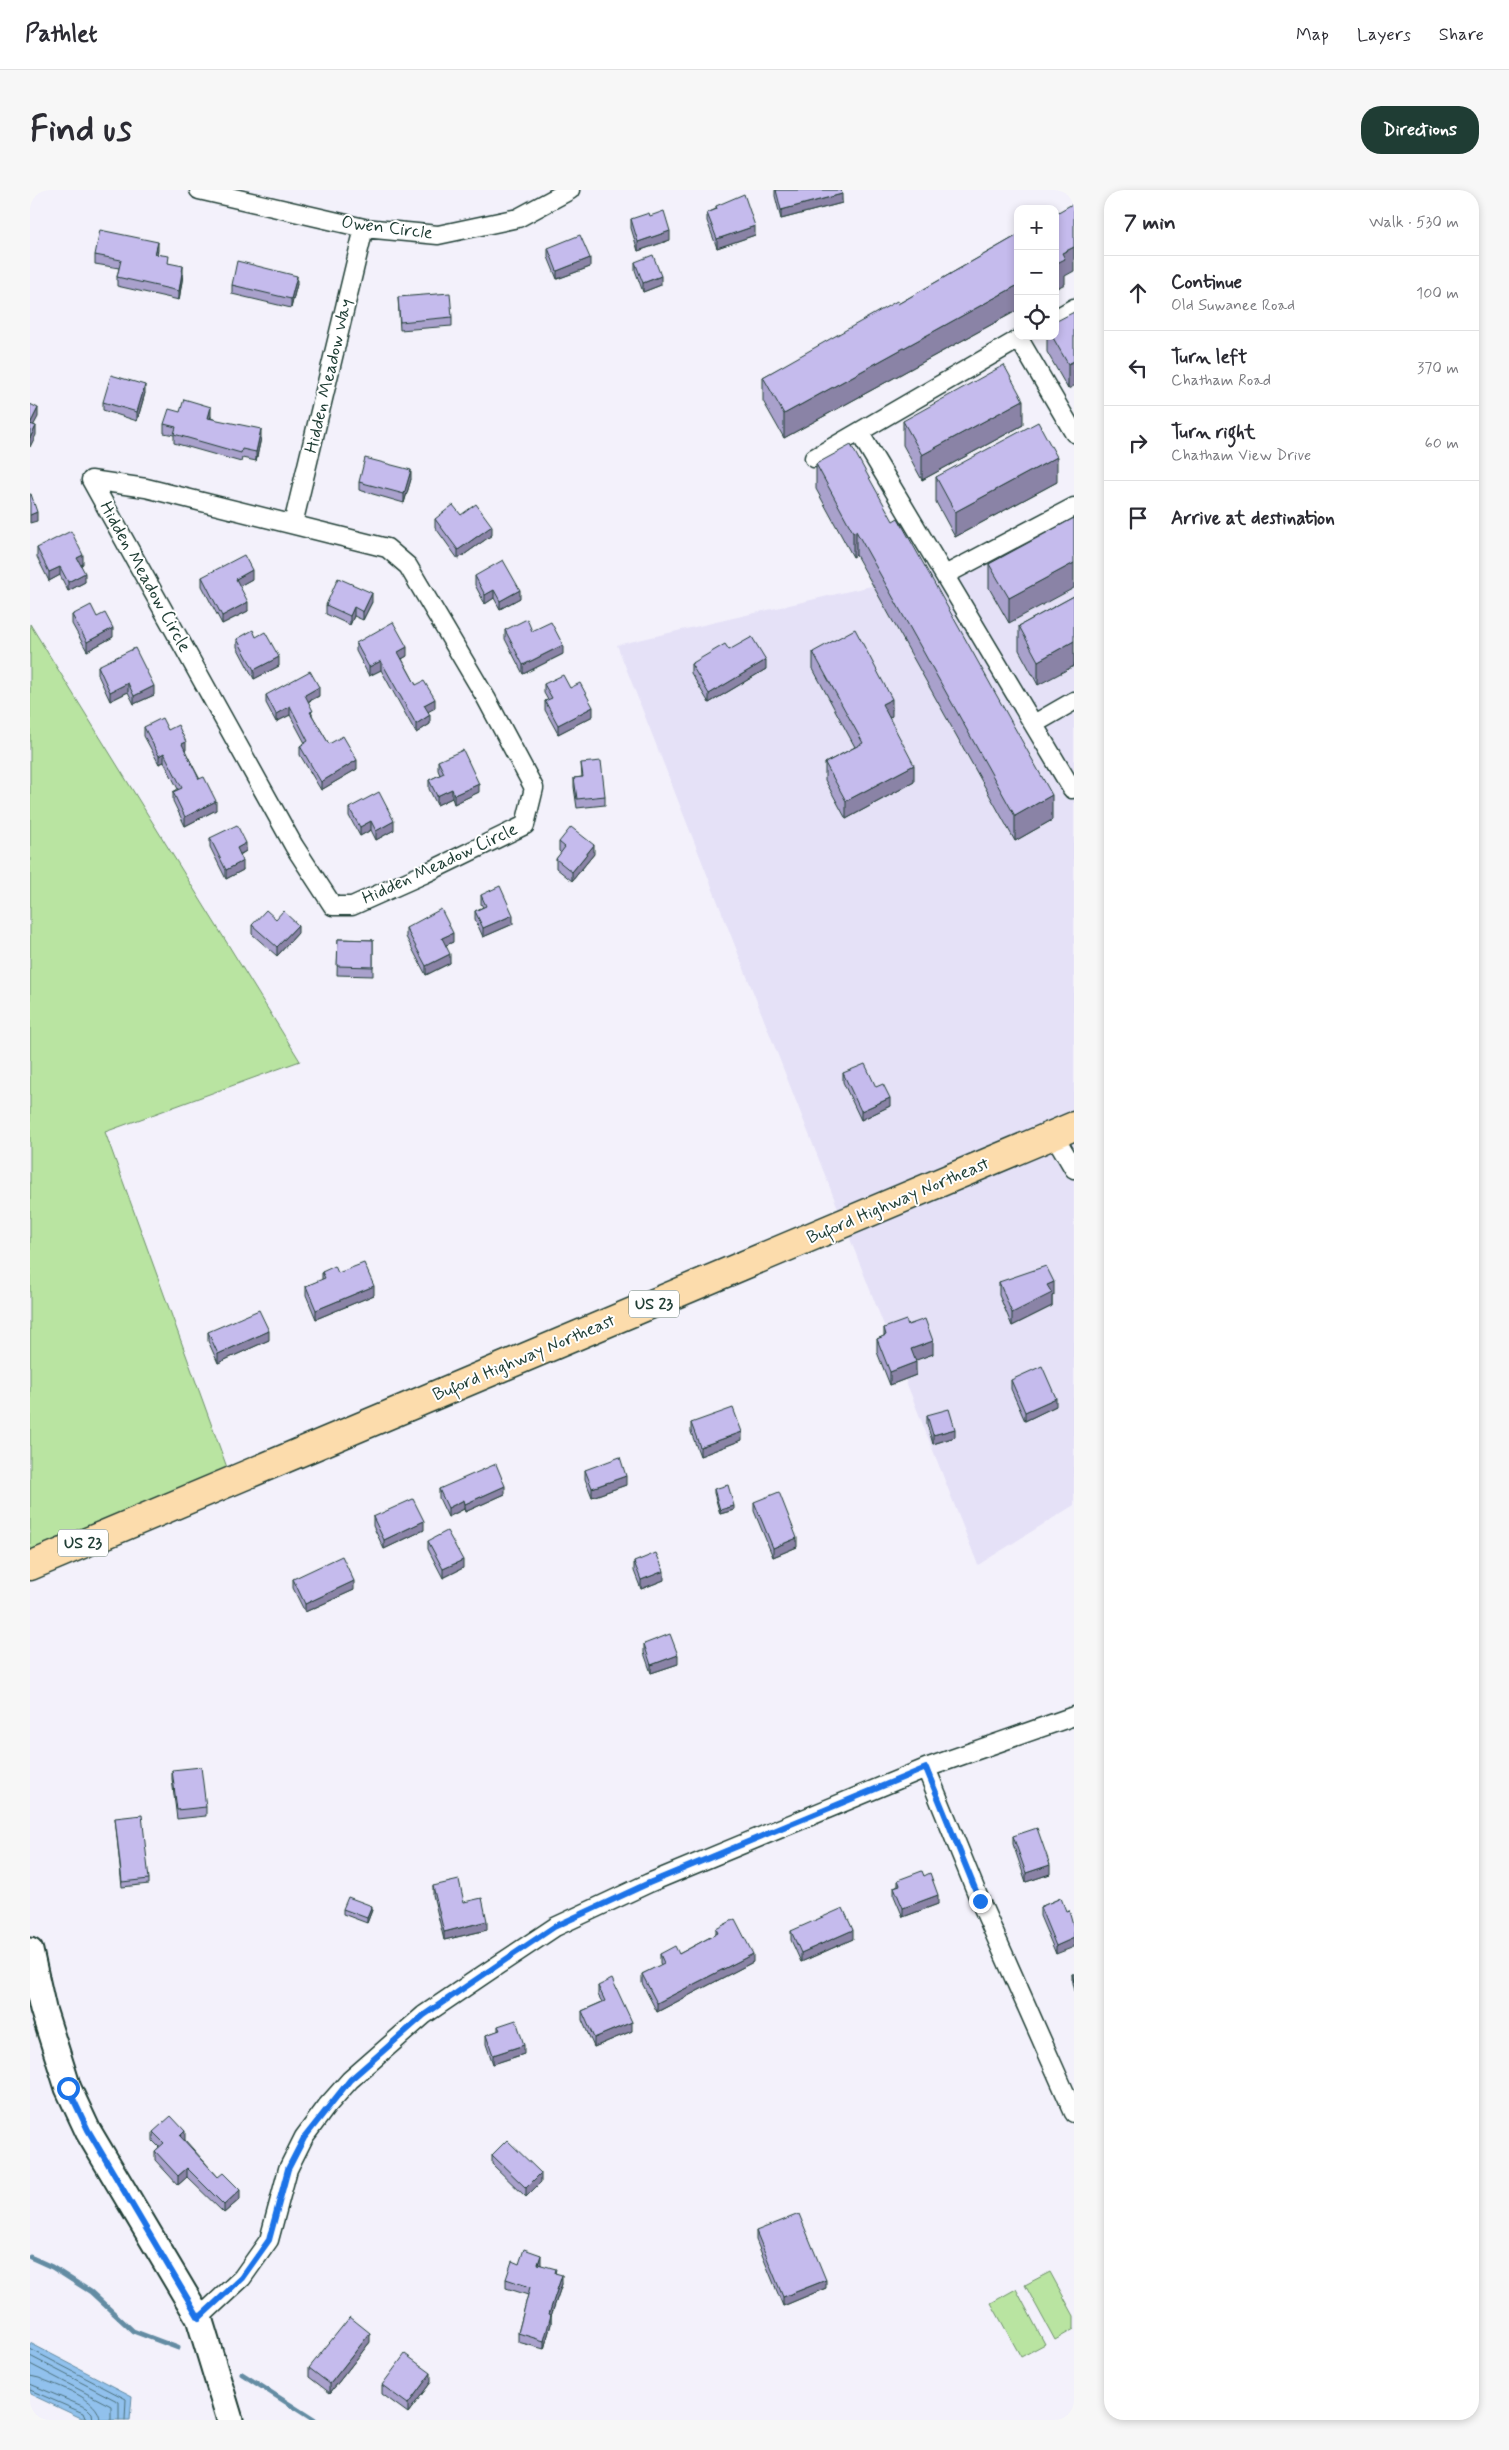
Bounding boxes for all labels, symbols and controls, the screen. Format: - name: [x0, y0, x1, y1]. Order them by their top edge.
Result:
- text: Pathlet: [25, 19, 97, 50]
- text: Map: [1296, 23, 1329, 47]
- text: Layers: [1357, 23, 1411, 47]
- text: Share: [1439, 23, 1484, 47]
- button: Directions: [1361, 106, 1479, 154]
- text: Find us: [30, 107, 132, 153]
- map controls: [1014, 205, 1059, 340]
- button: +: [1014, 205, 1059, 250]
- text: 7 min: [1124, 209, 1176, 237]
- street label: Owen Circle: [340, 210, 434, 246]
- text: Walk · 530 m: [1369, 212, 1459, 233]
- button: −: [1014, 250, 1059, 295]
- text: Continue: [1171, 270, 1242, 295]
- icon: ahead: [1124, 279, 1152, 307]
- text: 100 m: [1416, 283, 1459, 304]
- button: locate: [1014, 295, 1059, 340]
- text: Old Suwanee Road: [1171, 295, 1295, 316]
- street label: Hidden Meadow Way: [300, 296, 358, 456]
- text: Turn left: [1171, 345, 1247, 370]
- icon: left: [1124, 354, 1152, 382]
- text: 370 m: [1417, 358, 1459, 379]
- text: Chatham Road: [1171, 370, 1271, 391]
- text: Turn right: [1171, 420, 1255, 445]
- icon: right: [1124, 429, 1152, 457]
- text: 60 m: [1425, 433, 1459, 454]
- text: Chatham View Drive: [1171, 445, 1311, 466]
- street label: Hidden Meadow Circle: [94, 497, 196, 657]
- icon: arrive: [1124, 504, 1152, 532]
- text: Arrive at destination: [1171, 506, 1335, 531]
- street label: Hidden Meadow Circle: [358, 817, 522, 911]
- street label: Buford Highway Northeast: [803, 1151, 994, 1252]
- road number: US 23: [629, 1290, 679, 1318]
- street label: Buford Highway Northeast: [429, 1308, 620, 1409]
- road number: US 23: [58, 1530, 108, 1556]
- route end: [969, 1890, 992, 1913]
- route start: [57, 2077, 80, 2100]

